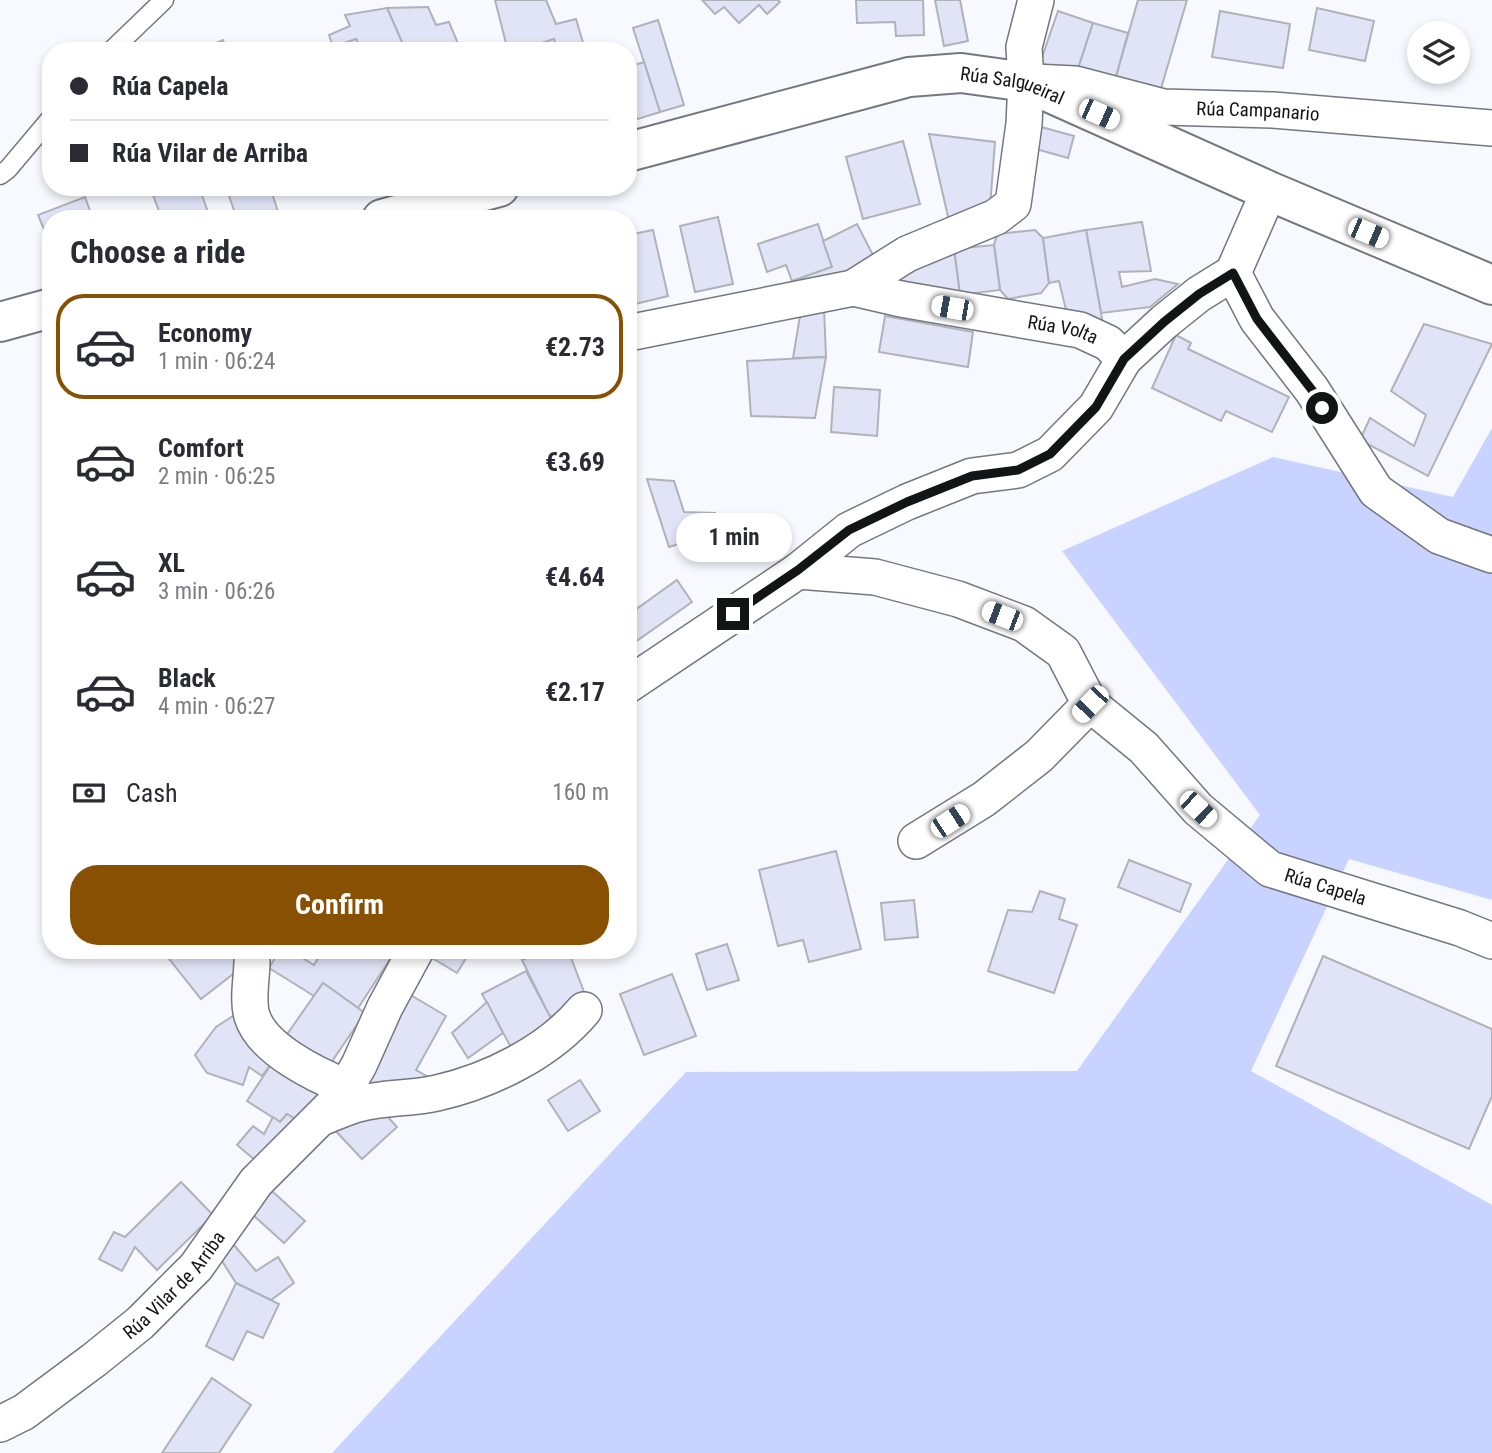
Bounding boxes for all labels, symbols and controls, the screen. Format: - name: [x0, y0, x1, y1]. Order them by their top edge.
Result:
- map controls: [1407, 21, 1470, 84]
- button: layers: [1407, 21, 1470, 84]
- street label: Rúa Salgueiral: [959, 62, 1068, 109]
- text: Rúa Capela: [112, 71, 229, 101]
- car: [1076, 96, 1123, 132]
- street label: Rúa Campanario: [1196, 96, 1320, 125]
- text: Rúa Vilar de Arriba: [112, 138, 308, 168]
- car: [1345, 215, 1392, 251]
- text: Choose a ride: [70, 233, 245, 271]
- car: [930, 294, 975, 322]
- street label: Rúa Volta: [1026, 310, 1102, 348]
- icon: car: [74, 315, 137, 378]
- text: Economy: [158, 318, 252, 348]
- text: €2.73: [545, 332, 605, 362]
- text: 1 min · 06:24: [158, 348, 275, 375]
- route start: [1306, 392, 1338, 424]
- icon: car: [74, 430, 137, 493]
- text: Comfort: [158, 433, 244, 463]
- text: €3.69: [545, 447, 605, 477]
- text: 2 min · 06:25: [158, 463, 275, 490]
- callout: 1 min: [675, 512, 791, 562]
- text: 1 min: [708, 524, 760, 551]
- icon: car: [74, 545, 137, 608]
- text: XL: [158, 548, 185, 578]
- text: €4.64: [545, 562, 605, 592]
- text: 3 min · 06:26: [158, 578, 275, 605]
- route end: [717, 598, 749, 630]
- car: [979, 599, 1026, 633]
- icon: car: [74, 660, 137, 723]
- text: Black: [158, 663, 216, 693]
- text: €2.17: [545, 677, 605, 707]
- car: [1068, 682, 1113, 726]
- text: 4 min · 06:27: [158, 693, 275, 720]
- icon: cash: [70, 774, 108, 812]
- text: Cash: [126, 778, 178, 808]
- text: 160 m: [552, 779, 609, 806]
- car: [1176, 787, 1221, 831]
- car: [927, 801, 974, 841]
- street label: Rúa Capela: [1282, 863, 1369, 910]
- button: Confirm: [70, 865, 609, 945]
- street label: Rúa Vilar de Arriba: [118, 1226, 229, 1344]

